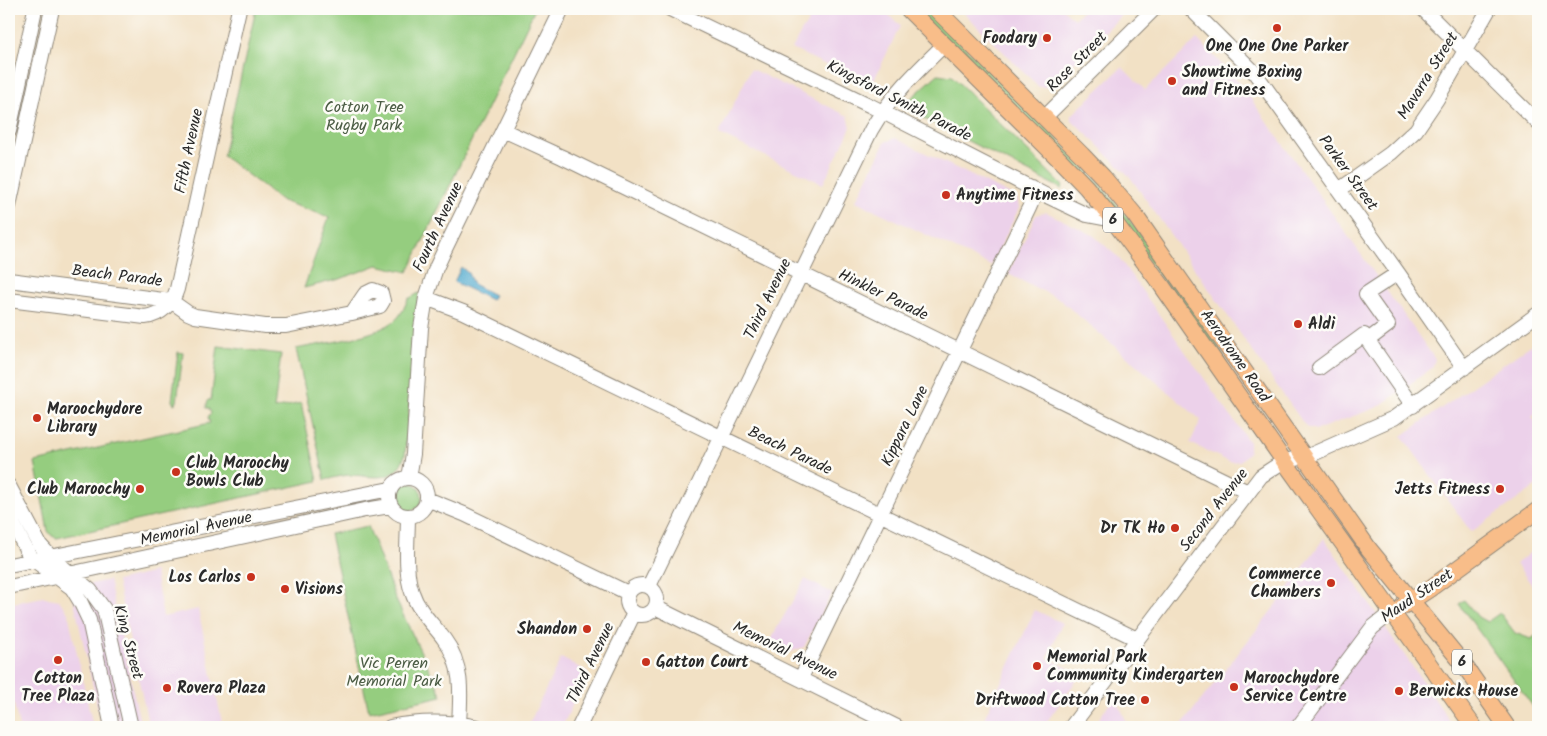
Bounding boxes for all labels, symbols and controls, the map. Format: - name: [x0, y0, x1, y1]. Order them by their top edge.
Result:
- marker: One One One Parker: [1271, 22, 1283, 34]
- street label: Rose Street: [1041, 25, 1114, 98]
- place label: Foodary: [983, 26, 1038, 51]
- street label: Mavarra Street: [1391, 27, 1465, 125]
- marker: Foodary: [1041, 32, 1053, 44]
- place label: One One One Parker: [1206, 34, 1349, 59]
- street label: Kingsford Smith Parade: [822, 54, 976, 148]
- place label: Showtime Boxing and Fitness: [1182, 60, 1303, 103]
- marker: Showtime Boxing and Fitness: [1166, 75, 1178, 87]
- park label: Cotton Tree Rugby Park: [324, 95, 404, 138]
- street label: Fifth Avenue: [168, 106, 210, 196]
- street label: Parker Street: [1312, 130, 1385, 217]
- street label: Fourth Avenue: [406, 178, 470, 276]
- place label: Anytime Fitness: [956, 183, 1074, 208]
- marker: Anytime Fitness: [940, 189, 952, 201]
- road number: 6: [1103, 208, 1123, 232]
- street label: Third Avenue: [738, 254, 798, 344]
- street label: Beach Parade: [70, 258, 164, 294]
- street label: Hinkler Parade: [834, 262, 932, 328]
- street label: Aerodrome Road: [1194, 304, 1277, 408]
- place label: Aldi: [1308, 312, 1336, 337]
- marker: Aldi: [1292, 318, 1304, 330]
- street label: Kippara Lane: [875, 381, 935, 471]
- place label: Maroochydore Library: [47, 397, 143, 440]
- marker: Maroochydore Library: [31, 412, 43, 424]
- street label: Beach Parade: [744, 420, 836, 482]
- place label: Club Maroochy Bowls Club: [186, 451, 290, 494]
- street label: Second Avenue: [1173, 463, 1255, 557]
- marker: Club Maroochy Bowls Club: [170, 466, 182, 478]
- place label: Club Maroochy: [27, 477, 131, 502]
- place label: Jetts Fitness: [1395, 477, 1491, 502]
- marker: Club Maroochy: [134, 483, 146, 495]
- marker: Jetts Fitness: [1494, 483, 1506, 495]
- street label: Memorial Avenue: [138, 505, 254, 553]
- place label: Dr TK Ho: [1100, 516, 1165, 541]
- marker: Dr TK Ho: [1169, 522, 1181, 534]
- place label: Commerce Chambers: [1248, 562, 1322, 605]
- street label: Maud Street: [1376, 562, 1459, 630]
- place label: Los Carlos: [168, 565, 242, 590]
- marker: Los Carlos: [245, 571, 257, 583]
- place label: Visions: [295, 577, 343, 602]
- marker: Commerce Chambers: [1325, 577, 1337, 589]
- marker: Visions: [279, 583, 291, 595]
- street label: King Street: [106, 602, 150, 683]
- street label: Memorial Avenue: [728, 615, 842, 687]
- place label: Shandon: [517, 617, 577, 642]
- street label: Third Avenue: [561, 618, 621, 708]
- marker: Shandon: [581, 623, 593, 635]
- place label: Memorial Park Community Kindergarten: [1047, 645, 1223, 688]
- place label: Gatton Court: [656, 650, 749, 675]
- road number: 6: [1452, 650, 1472, 674]
- park label: Vic Perren Memorial Park: [346, 651, 442, 694]
- marker: Cotton Tree Plaza: [52, 654, 64, 666]
- marker: Gatton Court: [640, 656, 652, 668]
- marker: Memorial Park Community Kindergarten: [1031, 660, 1043, 672]
- place label: Cotton Tree Plaza: [21, 666, 95, 709]
- place label: Maroochydore Service Centre: [1244, 666, 1347, 709]
- place label: Rovera Plaza: [177, 676, 266, 701]
- place label: Berwicks House: [1409, 679, 1518, 704]
- marker: Maroochydore Service Centre: [1228, 681, 1240, 693]
- marker: Rovera Plaza: [161, 682, 173, 694]
- marker: Berwicks House: [1393, 685, 1405, 697]
- place label: Driftwood Cotton Tree: [975, 688, 1135, 713]
- marker: Driftwood Cotton Tree: [1139, 694, 1151, 706]

